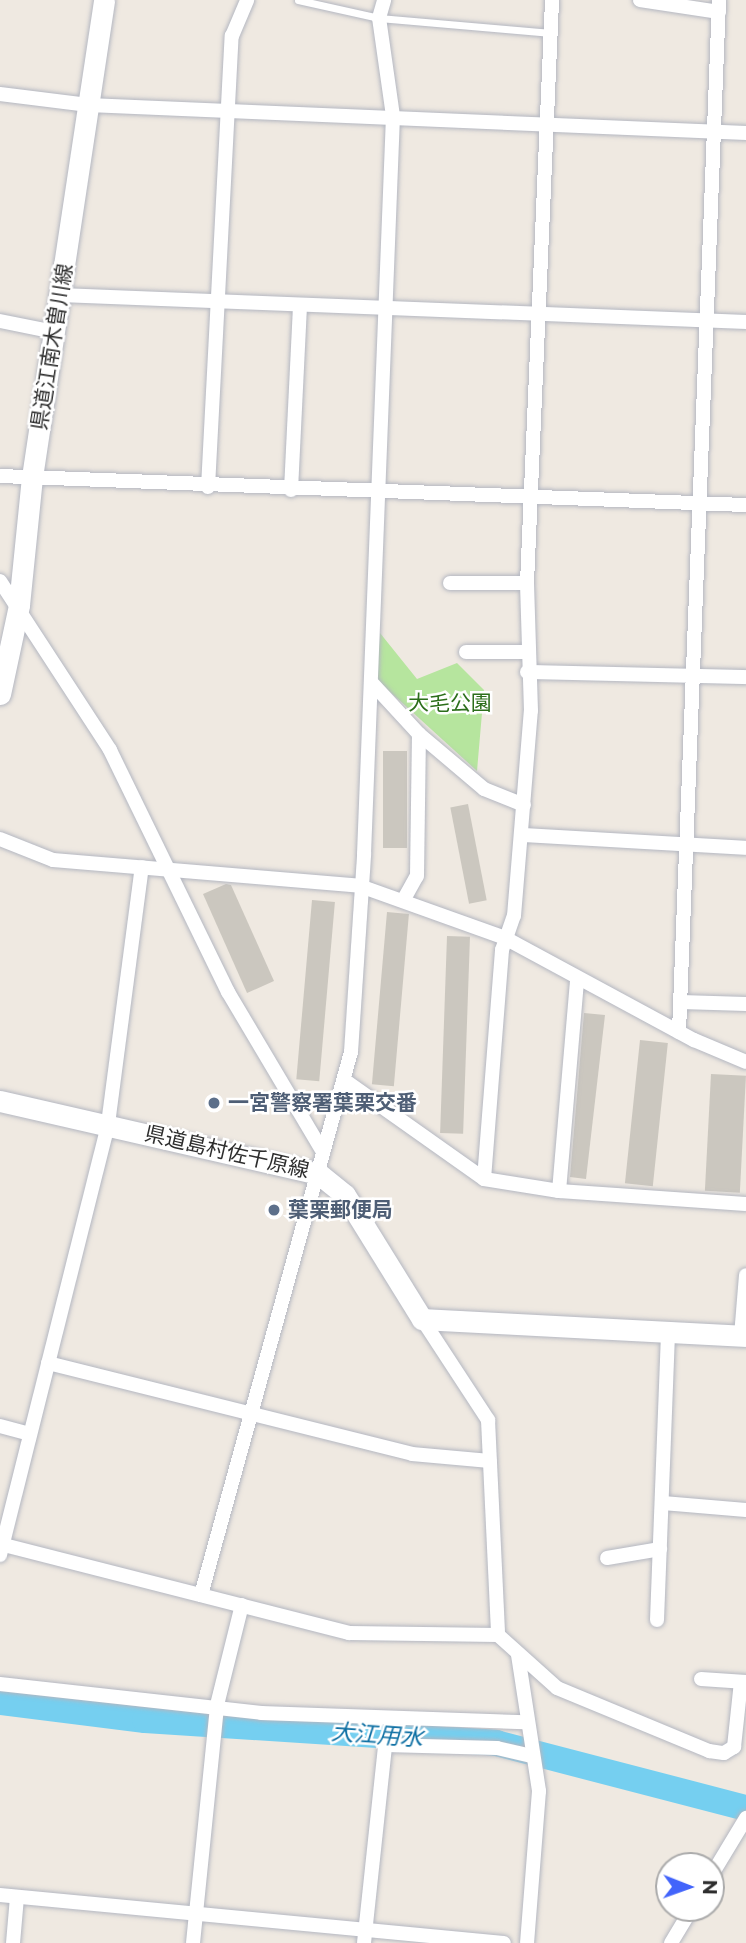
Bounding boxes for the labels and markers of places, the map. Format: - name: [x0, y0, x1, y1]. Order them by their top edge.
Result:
- place label: 一宮警察署葉栗交番: [228, 1090, 417, 1116]
- marker: 一宮警察署葉栗交番: [206, 1095, 222, 1111]
- place label: 葉栗郵便局: [288, 1197, 393, 1223]
- marker: 葉栗郵便局: [266, 1202, 282, 1218]

